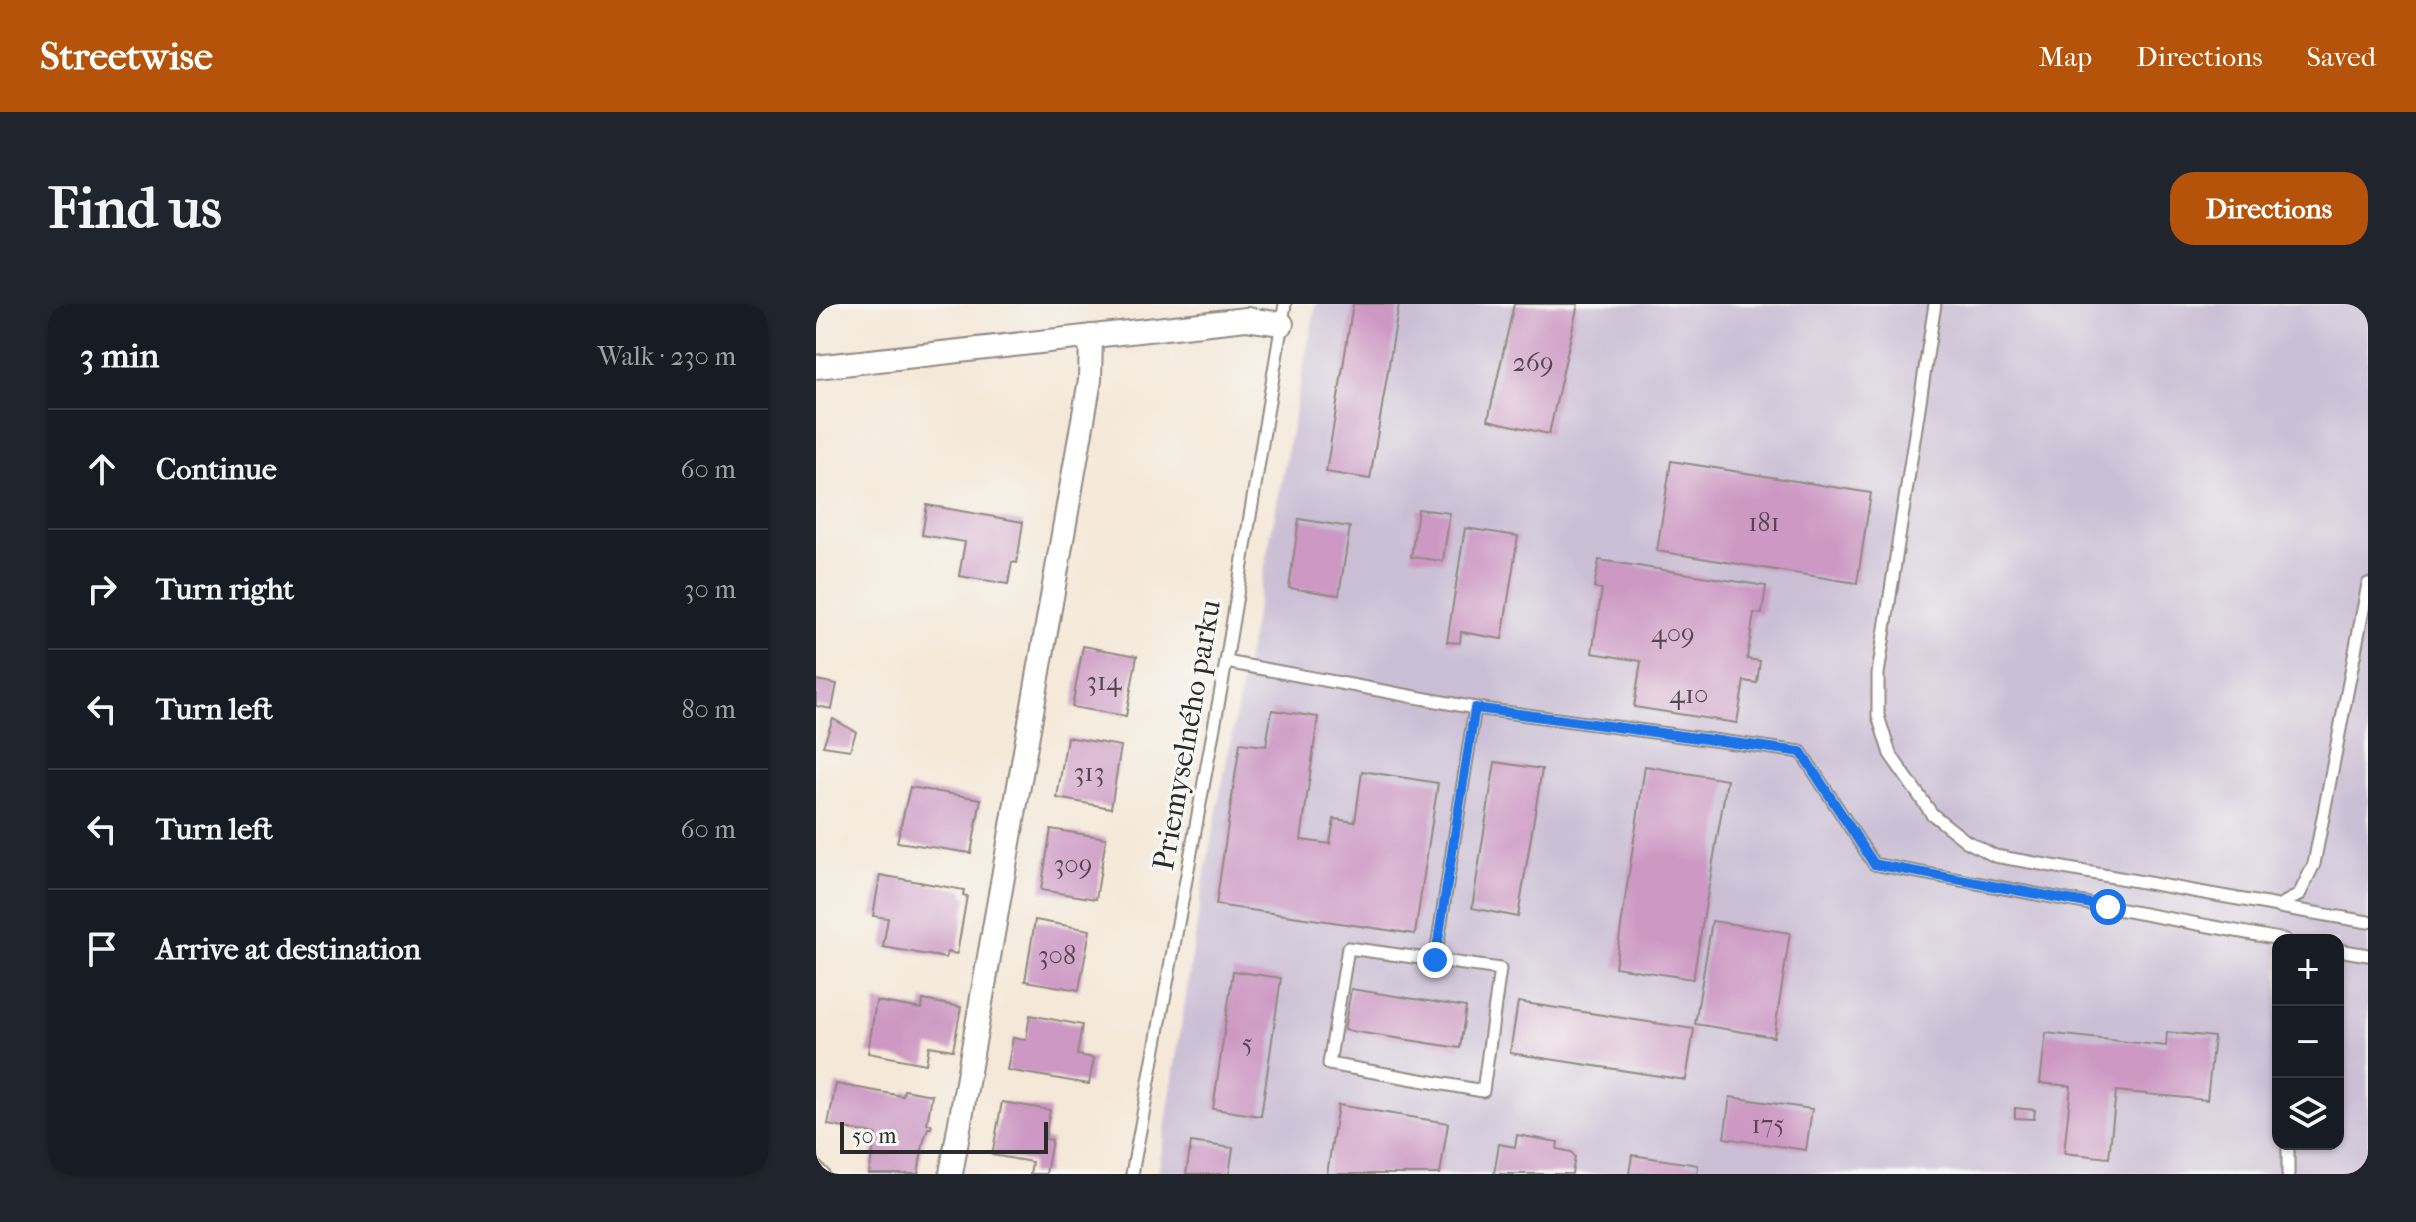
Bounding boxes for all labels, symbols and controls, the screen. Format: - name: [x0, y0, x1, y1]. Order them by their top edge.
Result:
- text: Streetwise: [40, 34, 213, 79]
- text: Map: [2039, 40, 2092, 73]
- text: Directions: [2136, 40, 2263, 73]
- text: Saved: [2307, 40, 2376, 73]
- button: Directions: [2170, 172, 2368, 245]
- text: Find us: [48, 176, 222, 241]
- text: 3 min: [80, 336, 159, 376]
- text: Walk · 230 m: [598, 341, 736, 372]
- house number: 269: [1512, 347, 1554, 378]
- icon: ahead: [80, 447, 124, 491]
- text: Continue: [156, 452, 277, 487]
- text: 60 m: [680, 454, 736, 485]
- house number: 181: [1748, 507, 1780, 538]
- icon: right: [80, 567, 124, 611]
- text: Turn right: [156, 572, 294, 607]
- text: 30 m: [684, 574, 736, 605]
- street label: Priemyselného parku: [1146, 597, 1228, 873]
- house number: 409: [1651, 618, 1695, 649]
- house number: 314: [1086, 666, 1122, 697]
- house number: 410: [1670, 679, 1708, 710]
- icon: left: [80, 687, 124, 731]
- text: Turn left: [156, 692, 273, 727]
- text: 80 m: [681, 694, 736, 725]
- house number: 313: [1074, 757, 1104, 788]
- icon: left: [80, 807, 124, 851]
- text: Turn left: [156, 812, 273, 847]
- text: 60 m: [680, 814, 736, 845]
- house number: 309: [1054, 849, 1092, 880]
- route start: [2090, 889, 2126, 925]
- icon: arrive: [80, 927, 124, 971]
- text: Arrive at destination: [156, 932, 421, 967]
- map controls: [2272, 934, 2344, 1150]
- button: +: [2272, 934, 2344, 1006]
- house number: 308: [1038, 940, 1076, 971]
- route end: [1417, 942, 1453, 978]
- button: −: [2272, 1006, 2344, 1078]
- house number: 5: [1241, 1028, 1253, 1059]
- button: layers: [2272, 1078, 2344, 1150]
- house number: 175: [1751, 1109, 1785, 1140]
- scale bar: [840, 1118, 1048, 1154]
- text: 50 m: [852, 1123, 897, 1149]

